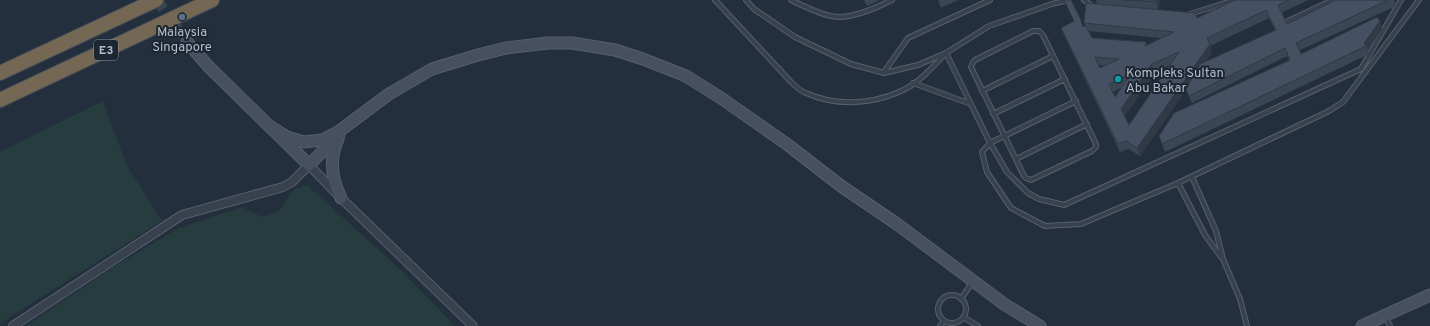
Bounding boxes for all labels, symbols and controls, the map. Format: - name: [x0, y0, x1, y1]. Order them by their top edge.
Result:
- marker: Malaysia Singapore: [177, 12, 187, 22]
- place label: Malaysia Singapore: [152, 25, 212, 56]
- road number: E3: [94, 40, 118, 60]
- place label: Kompleks Sultan Abu Bakar: [1126, 66, 1224, 97]
- marker: Kompleks Sultan Abu Bakar: [1113, 74, 1123, 84]

